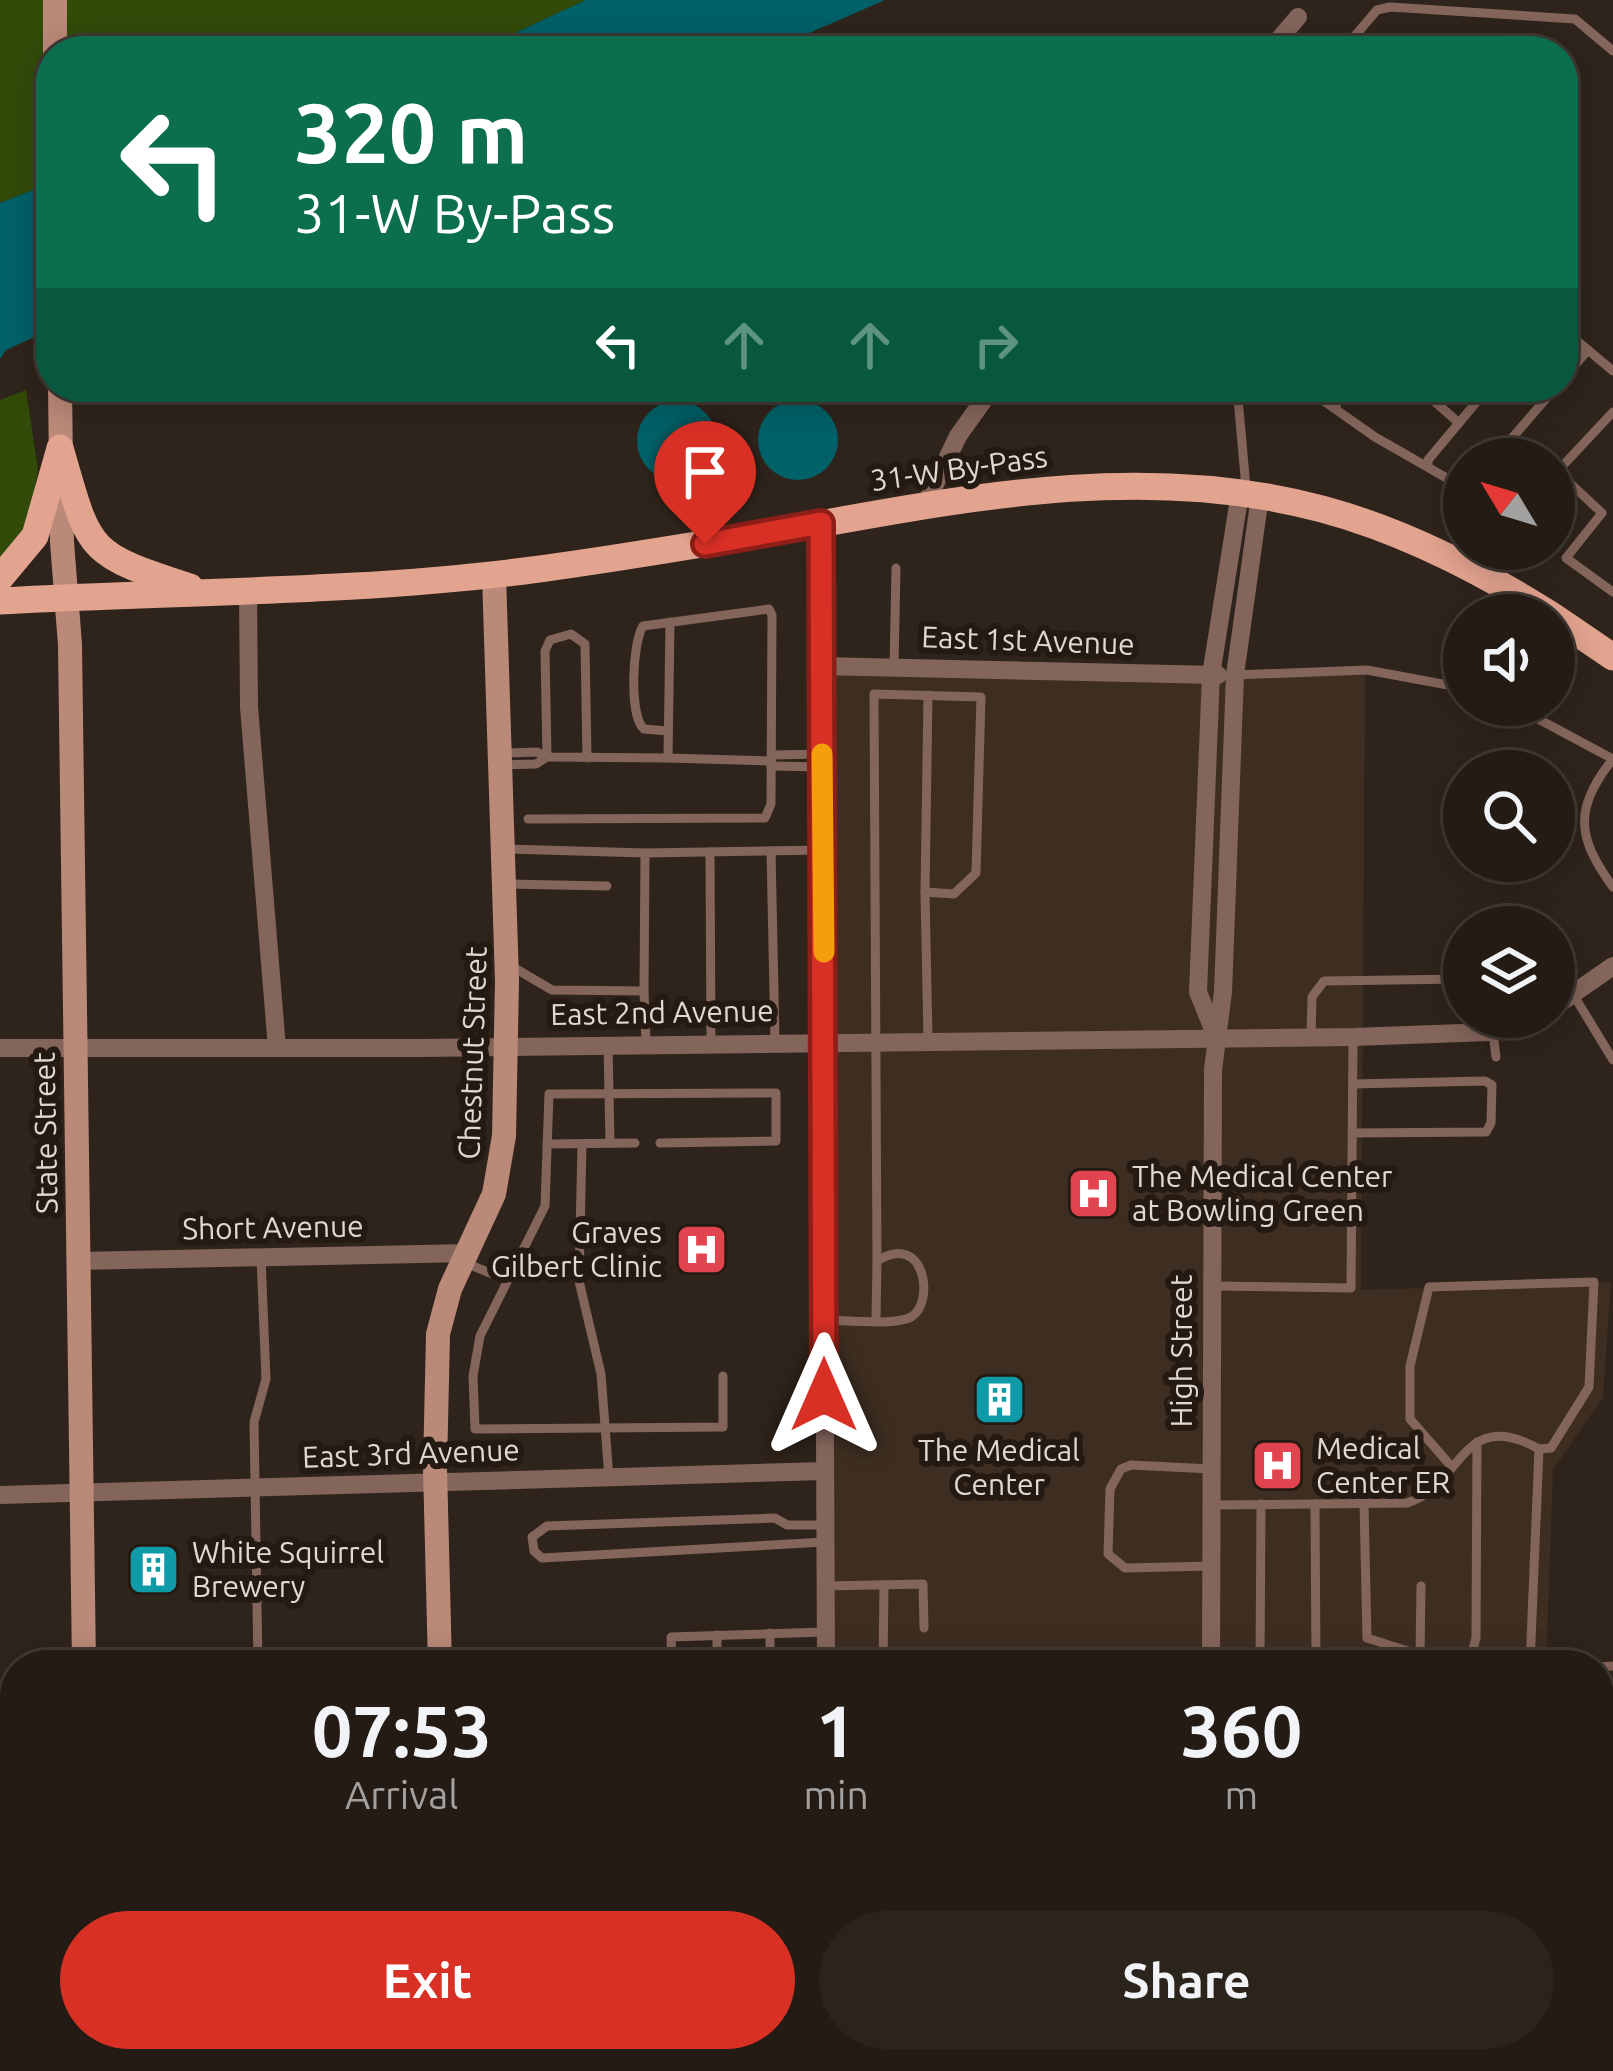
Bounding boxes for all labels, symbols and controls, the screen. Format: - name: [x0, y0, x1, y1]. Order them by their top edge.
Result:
- icon: left: [96, 84, 252, 240]
- text: 320 m: [294, 85, 528, 179]
- text: 31-W By-Pass: [294, 183, 615, 243]
- icon: left: [585, 312, 651, 378]
- icon: ahead: [711, 312, 777, 378]
- icon: ahead: [837, 312, 903, 378]
- icon: right: [963, 312, 1029, 378]
- pin: [654, 421, 756, 544]
- north arrow: [1443, 438, 1575, 570]
- map controls: [1443, 438, 1575, 1038]
- icon: arrive: [672, 439, 738, 505]
- street label: 31-W By-Pass: [868, 439, 1050, 497]
- button: sound: [1443, 594, 1575, 726]
- street label: East 1st Avenue: [921, 619, 1135, 661]
- button: search: [1443, 750, 1575, 882]
- button: layers: [1443, 906, 1575, 1038]
- street label: Chestnut Street: [451, 945, 493, 1160]
- street label: East 2nd Avenue: [550, 993, 774, 1031]
- street label: State Street: [27, 1052, 63, 1214]
- place label: The Medical Center at Bowling Green: [1132, 1159, 1393, 1227]
- hospital icon: The Medical Center at Bowling Green: [1065, 1166, 1121, 1222]
- street label: Short Avenue: [182, 1208, 364, 1246]
- place label: Graves Gilbert Clinic: [491, 1215, 662, 1283]
- hospital icon: Graves Gilbert Clinic: [673, 1222, 729, 1278]
- street label: High Street: [1164, 1274, 1198, 1428]
- position arrow: [761, 1332, 887, 1458]
- building icon: The Medical Center: [971, 1371, 1027, 1427]
- place label: Medical Center ER: [1316, 1431, 1450, 1499]
- street label: East 3rd Avenue: [302, 1432, 520, 1474]
- place label: The Medical Center: [918, 1433, 1080, 1501]
- hospital icon: Medical Center ER: [1249, 1438, 1305, 1494]
- place label: White Squirrel Brewery: [192, 1535, 384, 1603]
- building icon: White Squirrel Brewery: [125, 1542, 181, 1598]
- text: 07:53: [312, 1690, 492, 1771]
- text: 1: [816, 1690, 856, 1771]
- text: 360: [1180, 1690, 1302, 1771]
- text: Arrival: [345, 1773, 459, 1816]
- text: min: [803, 1773, 869, 1816]
- text: m: [1225, 1773, 1258, 1816]
- button: Exit: [60, 1911, 795, 2049]
- button: Share: [819, 1911, 1554, 2049]

